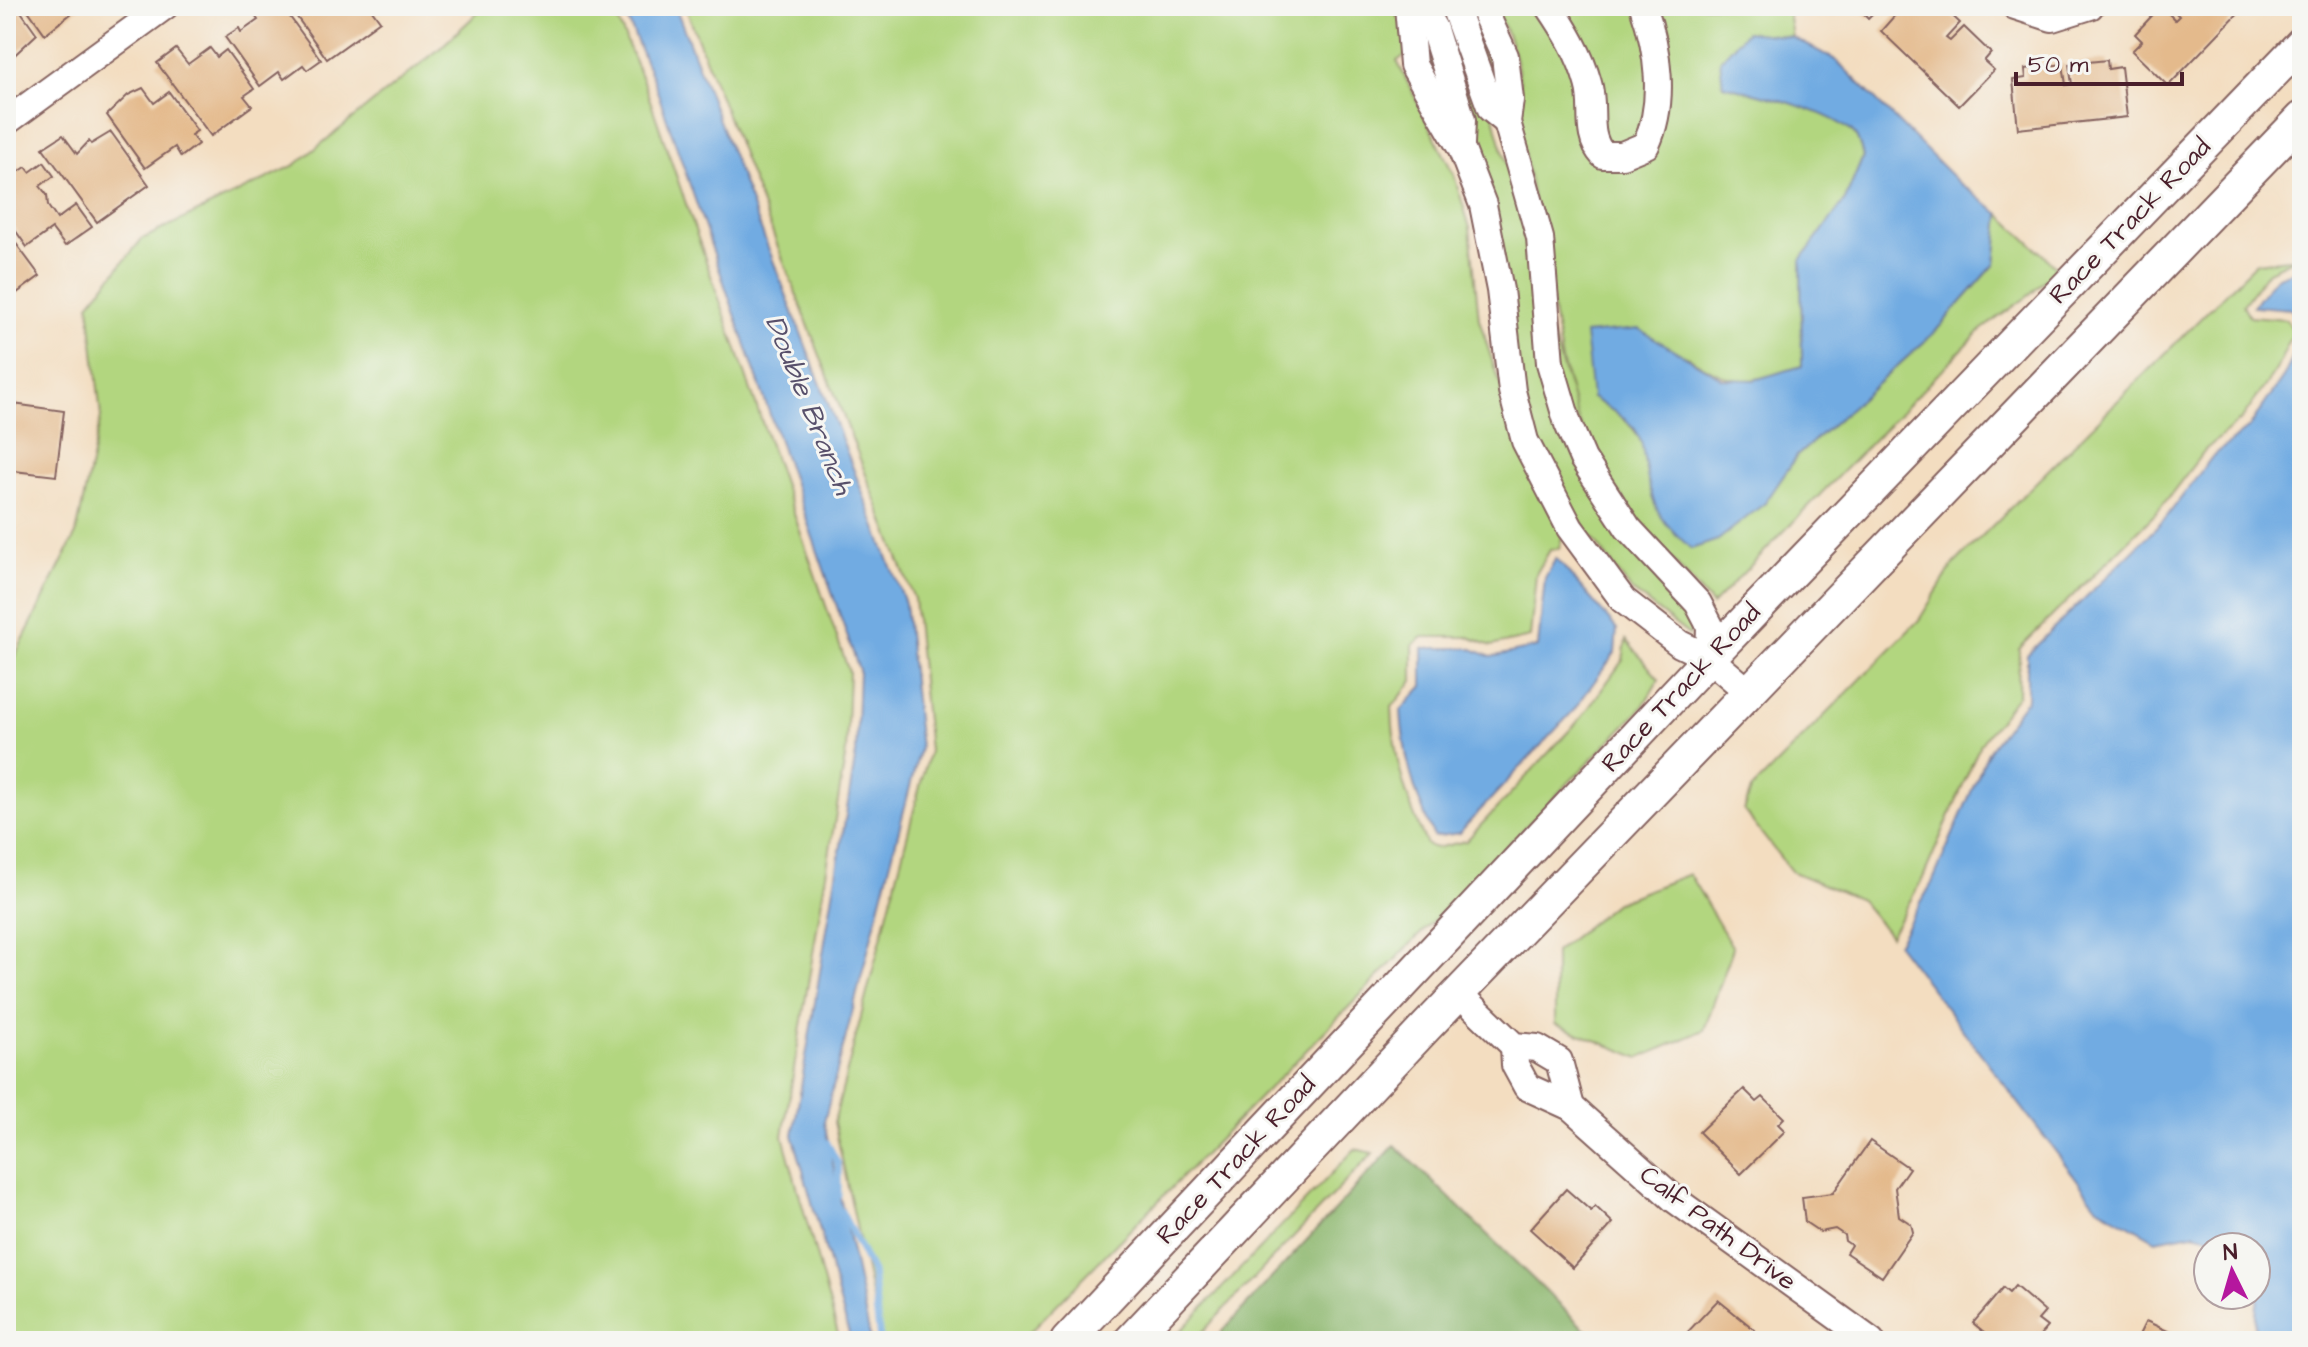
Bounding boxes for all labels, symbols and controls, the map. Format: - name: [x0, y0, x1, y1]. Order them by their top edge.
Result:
- scale bar: [2016, 36, 2182, 86]
- text: 50 m: [2028, 48, 2089, 82]
- street label: Race Track Road: [2041, 130, 2219, 312]
- water label: Double Branch: [755, 310, 863, 501]
- street label: Race Track Road: [1593, 596, 1769, 780]
- street label: Race Track Road: [1148, 1068, 1324, 1252]
- street label: Calf Path Drive: [1632, 1157, 1804, 1299]
- north arrow: [2192, 1231, 2272, 1311]
- text: N: [2222, 1237, 2239, 1269]

